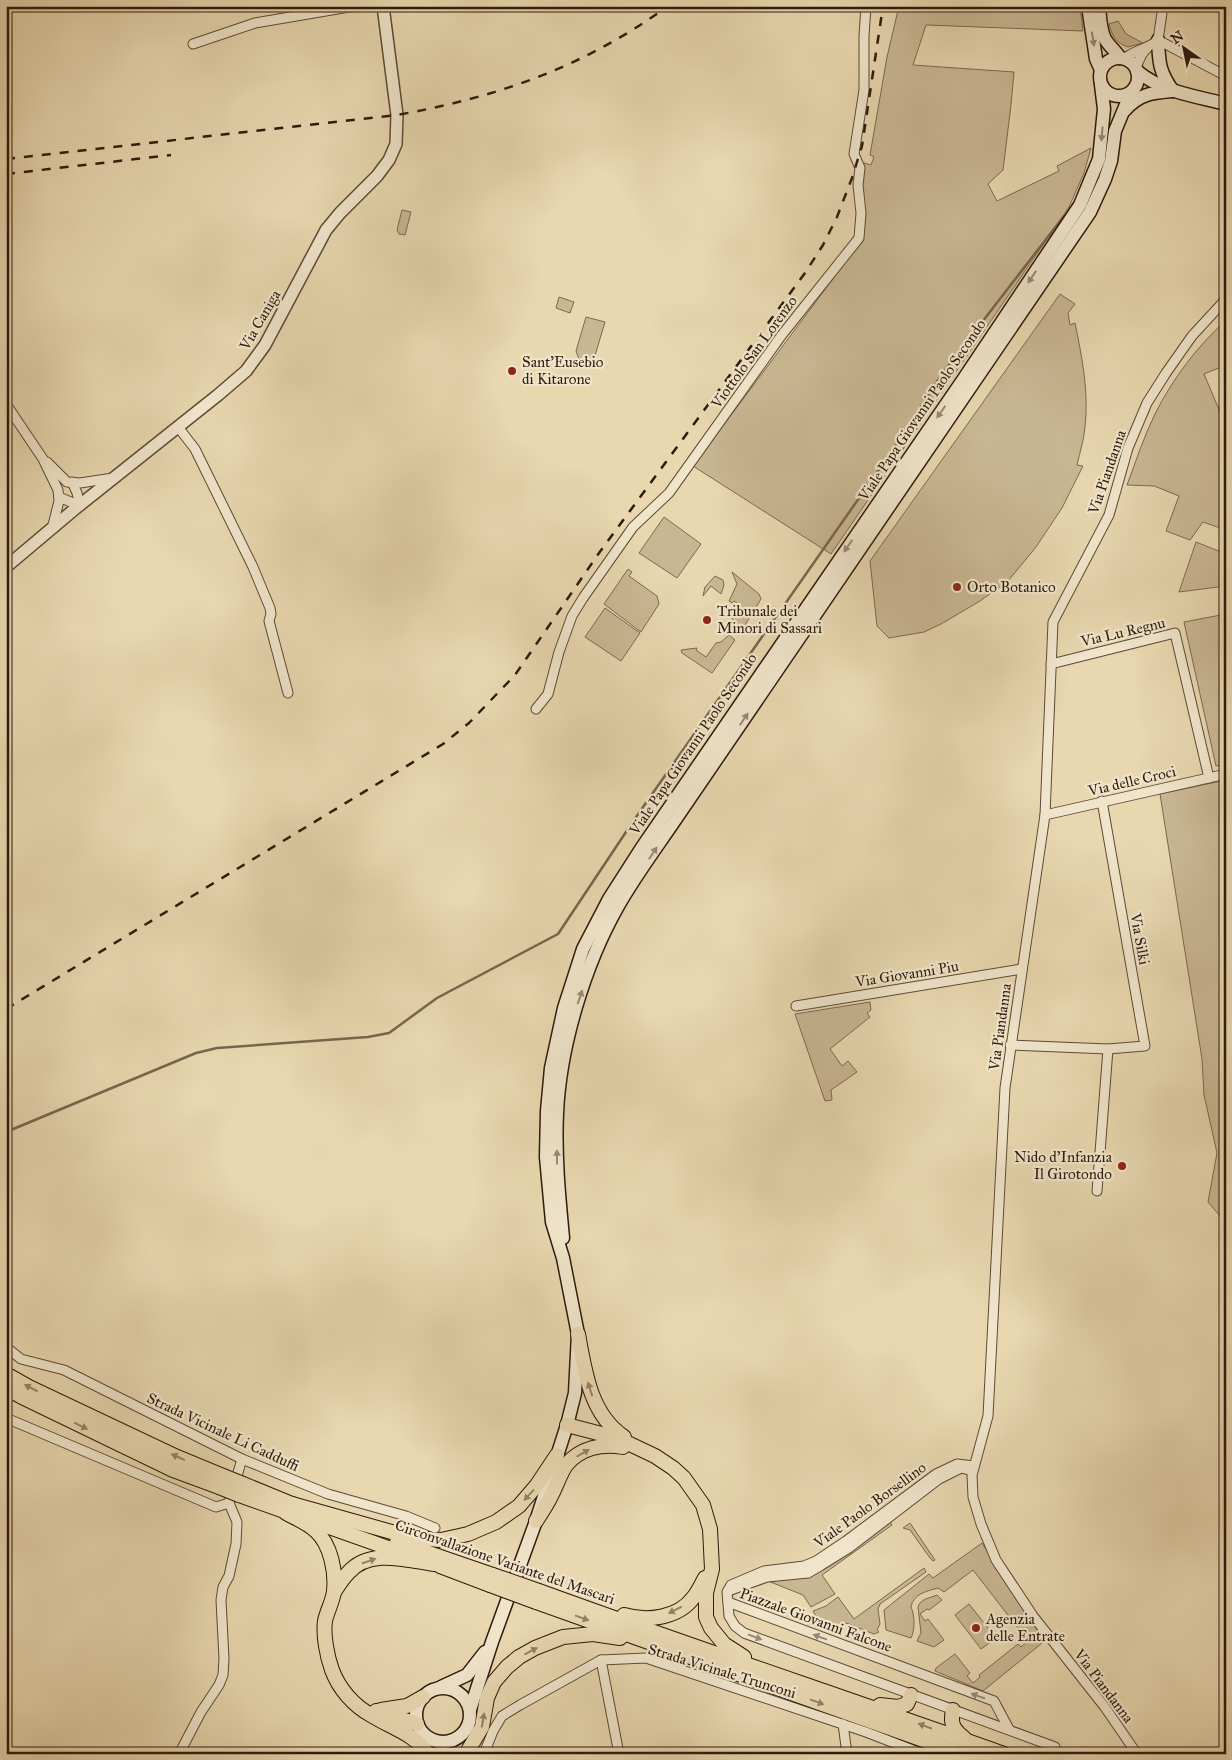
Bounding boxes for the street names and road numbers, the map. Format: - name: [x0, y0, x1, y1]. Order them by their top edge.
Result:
- street label: Via Caniga: [235, 286, 285, 354]
- street label: Viottolo San Lorenzo: [707, 292, 801, 413]
- street label: Viale Papa Giovanni Paolo Secondo: [854, 316, 990, 505]
- street label: Via Piandanna: [1084, 427, 1130, 517]
- street label: Via Lu Regnu: [1078, 614, 1167, 651]
- street label: Viale Papa Giovanni Paolo Secondo: [625, 650, 761, 839]
- street label: Via delle Croci: [1085, 762, 1178, 800]
- street label: Via Silki: [1126, 911, 1153, 966]
- street label: Via Giovanni Piu: [853, 957, 960, 991]
- street label: Via Piandanna: [985, 982, 1015, 1073]
- street label: Strada Vicinale Li Cadduffi: [144, 1389, 302, 1475]
- street label: Viale Paolo Borsellino: [810, 1458, 930, 1552]
- street label: Circonvallazione Variante del Mascari: [393, 1516, 617, 1608]
- street label: Piazzale Giovanni Falcone: [737, 1584, 895, 1656]
- street label: Strada Vicinale Trunconi: [646, 1640, 798, 1702]
- street label: Via Piandanna: [1070, 1645, 1138, 1727]

